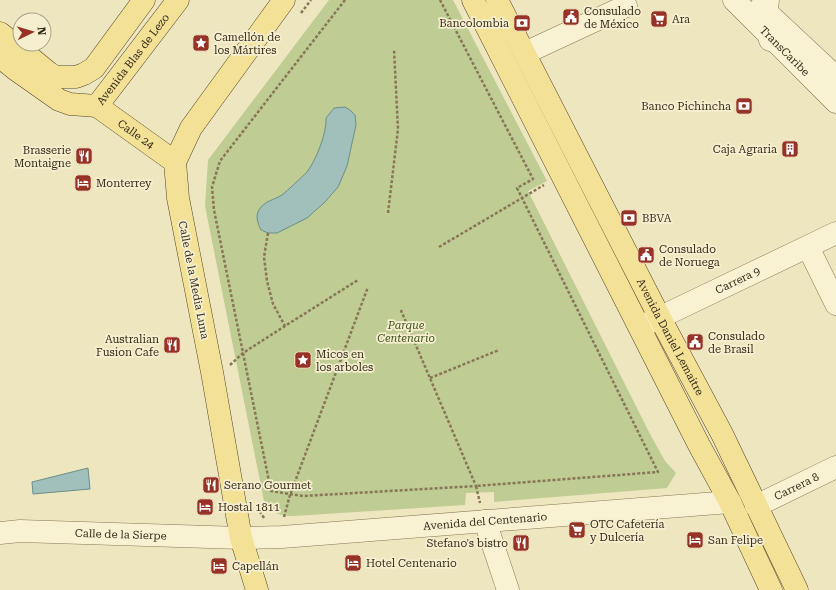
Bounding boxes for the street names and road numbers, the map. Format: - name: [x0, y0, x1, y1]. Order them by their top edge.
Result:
- street label: Avenida Blas de Lezo: [94, 11, 172, 108]
- street label: TransCaribe: [757, 24, 812, 79]
- street label: Calle 24: [115, 117, 157, 152]
- street label: Calle de la Media Luna: [176, 220, 211, 340]
- street label: Carrera 9: [713, 264, 762, 297]
- street label: Avenida Daniel Lemaitre: [634, 277, 706, 398]
- street label: Carrera 8: [772, 470, 821, 503]
- street label: Avenida del Centenario: [423, 510, 548, 533]
- street label: Calle de la Sierpe: [75, 527, 167, 543]

